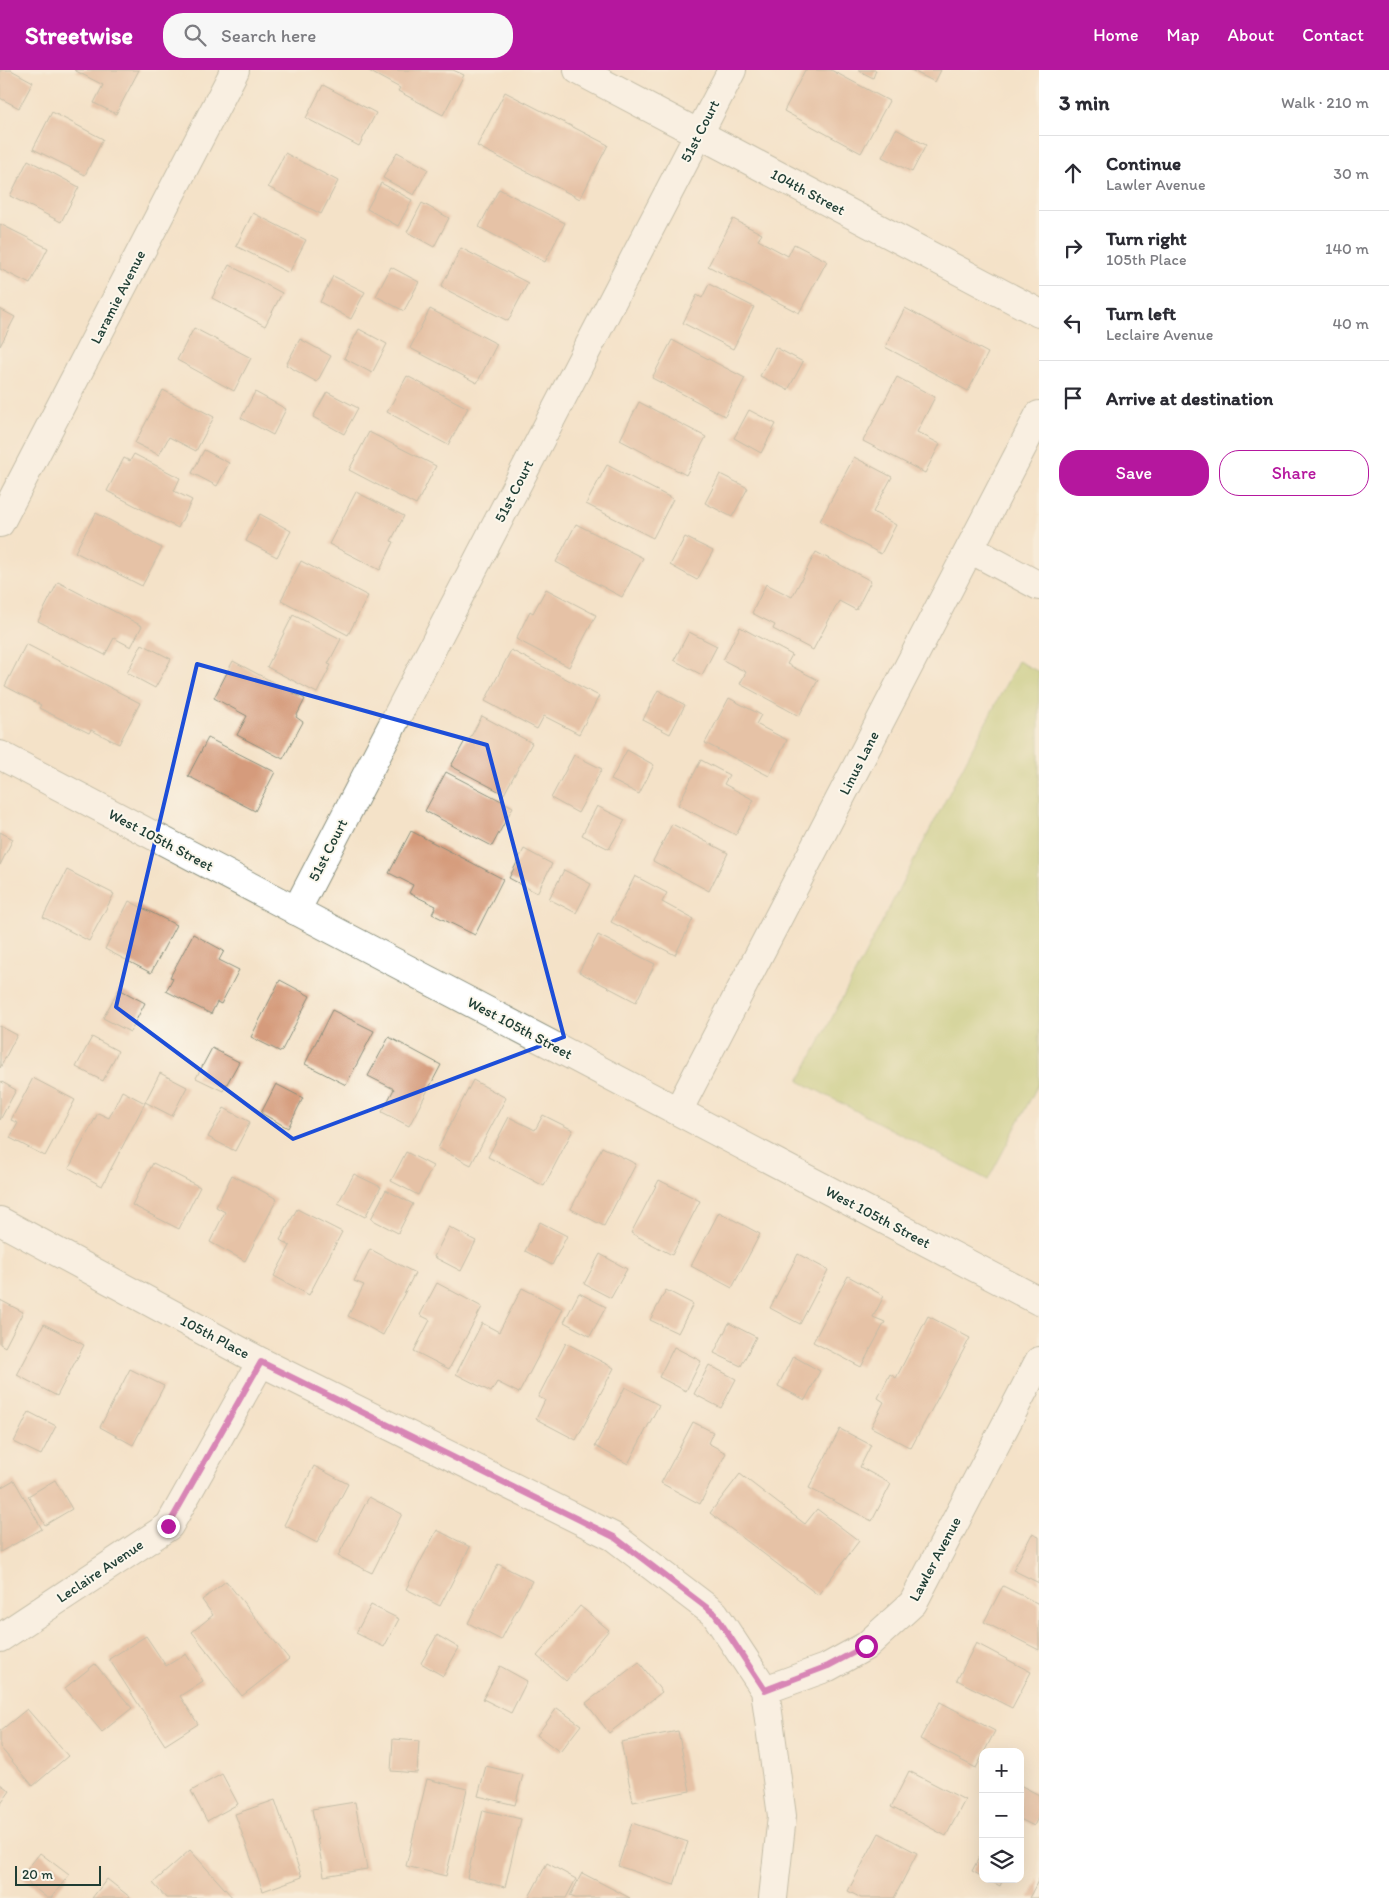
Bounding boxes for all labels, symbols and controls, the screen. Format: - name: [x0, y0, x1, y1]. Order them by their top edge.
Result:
- search box: [163, 13, 513, 58]
- text: Streetwise: [25, 21, 133, 50]
- icon: search: [181, 21, 209, 49]
- text: Search here: [221, 24, 316, 47]
- text: Home: [1093, 24, 1139, 46]
- text: Map: [1167, 24, 1200, 46]
- text: About: [1228, 24, 1274, 46]
- text: Contact: [1302, 24, 1364, 46]
- text: 3 min: [1059, 90, 1109, 115]
- text: Walk · 210 m: [1281, 93, 1369, 112]
- street label: 51st Court: [677, 96, 724, 165]
- text: Continue: [1106, 152, 1181, 175]
- icon: ahead: [1059, 159, 1087, 187]
- text: 30 m: [1333, 164, 1369, 183]
- street label: 104th Street: [768, 165, 849, 219]
- text: Lawler Avenue: [1106, 175, 1206, 194]
- text: Turn right: [1106, 227, 1187, 250]
- icon: right: [1059, 234, 1087, 262]
- text: 140 m: [1325, 239, 1369, 258]
- street label: Laramie Avenue: [87, 247, 149, 347]
- text: 105th Place: [1106, 250, 1187, 269]
- text: Turn left: [1106, 302, 1176, 325]
- icon: left: [1059, 309, 1087, 337]
- text: 40 m: [1332, 314, 1369, 333]
- text: Leclaire Avenue: [1106, 325, 1213, 344]
- icon: arrive: [1059, 384, 1087, 412]
- text: Arrive at destination: [1106, 387, 1273, 410]
- button: Save: [1059, 450, 1209, 496]
- button: Share: [1219, 450, 1369, 496]
- street label: 51st Court: [491, 456, 538, 525]
- street label: Linus Lane: [835, 728, 883, 798]
- street label: West 105th Street: [105, 805, 217, 875]
- street label: 51st Court: [305, 815, 352, 884]
- street label: West 105th Street: [464, 993, 576, 1063]
- street label: West 105th Street: [822, 1182, 934, 1252]
- street label: 105th Place: [177, 1311, 253, 1363]
- street label: Lawler Avenue: [905, 1514, 965, 1604]
- route end: [157, 1515, 180, 1538]
- street label: Leclaire Avenue: [53, 1535, 147, 1607]
- route start: [855, 1635, 878, 1658]
- map controls: [979, 1748, 1024, 1883]
- button: +: [979, 1748, 1024, 1793]
- button: −: [979, 1793, 1024, 1838]
- button: layers: [979, 1838, 1024, 1883]
- scale bar: [15, 1863, 101, 1886]
- text: 20 m: [22, 1866, 53, 1883]

